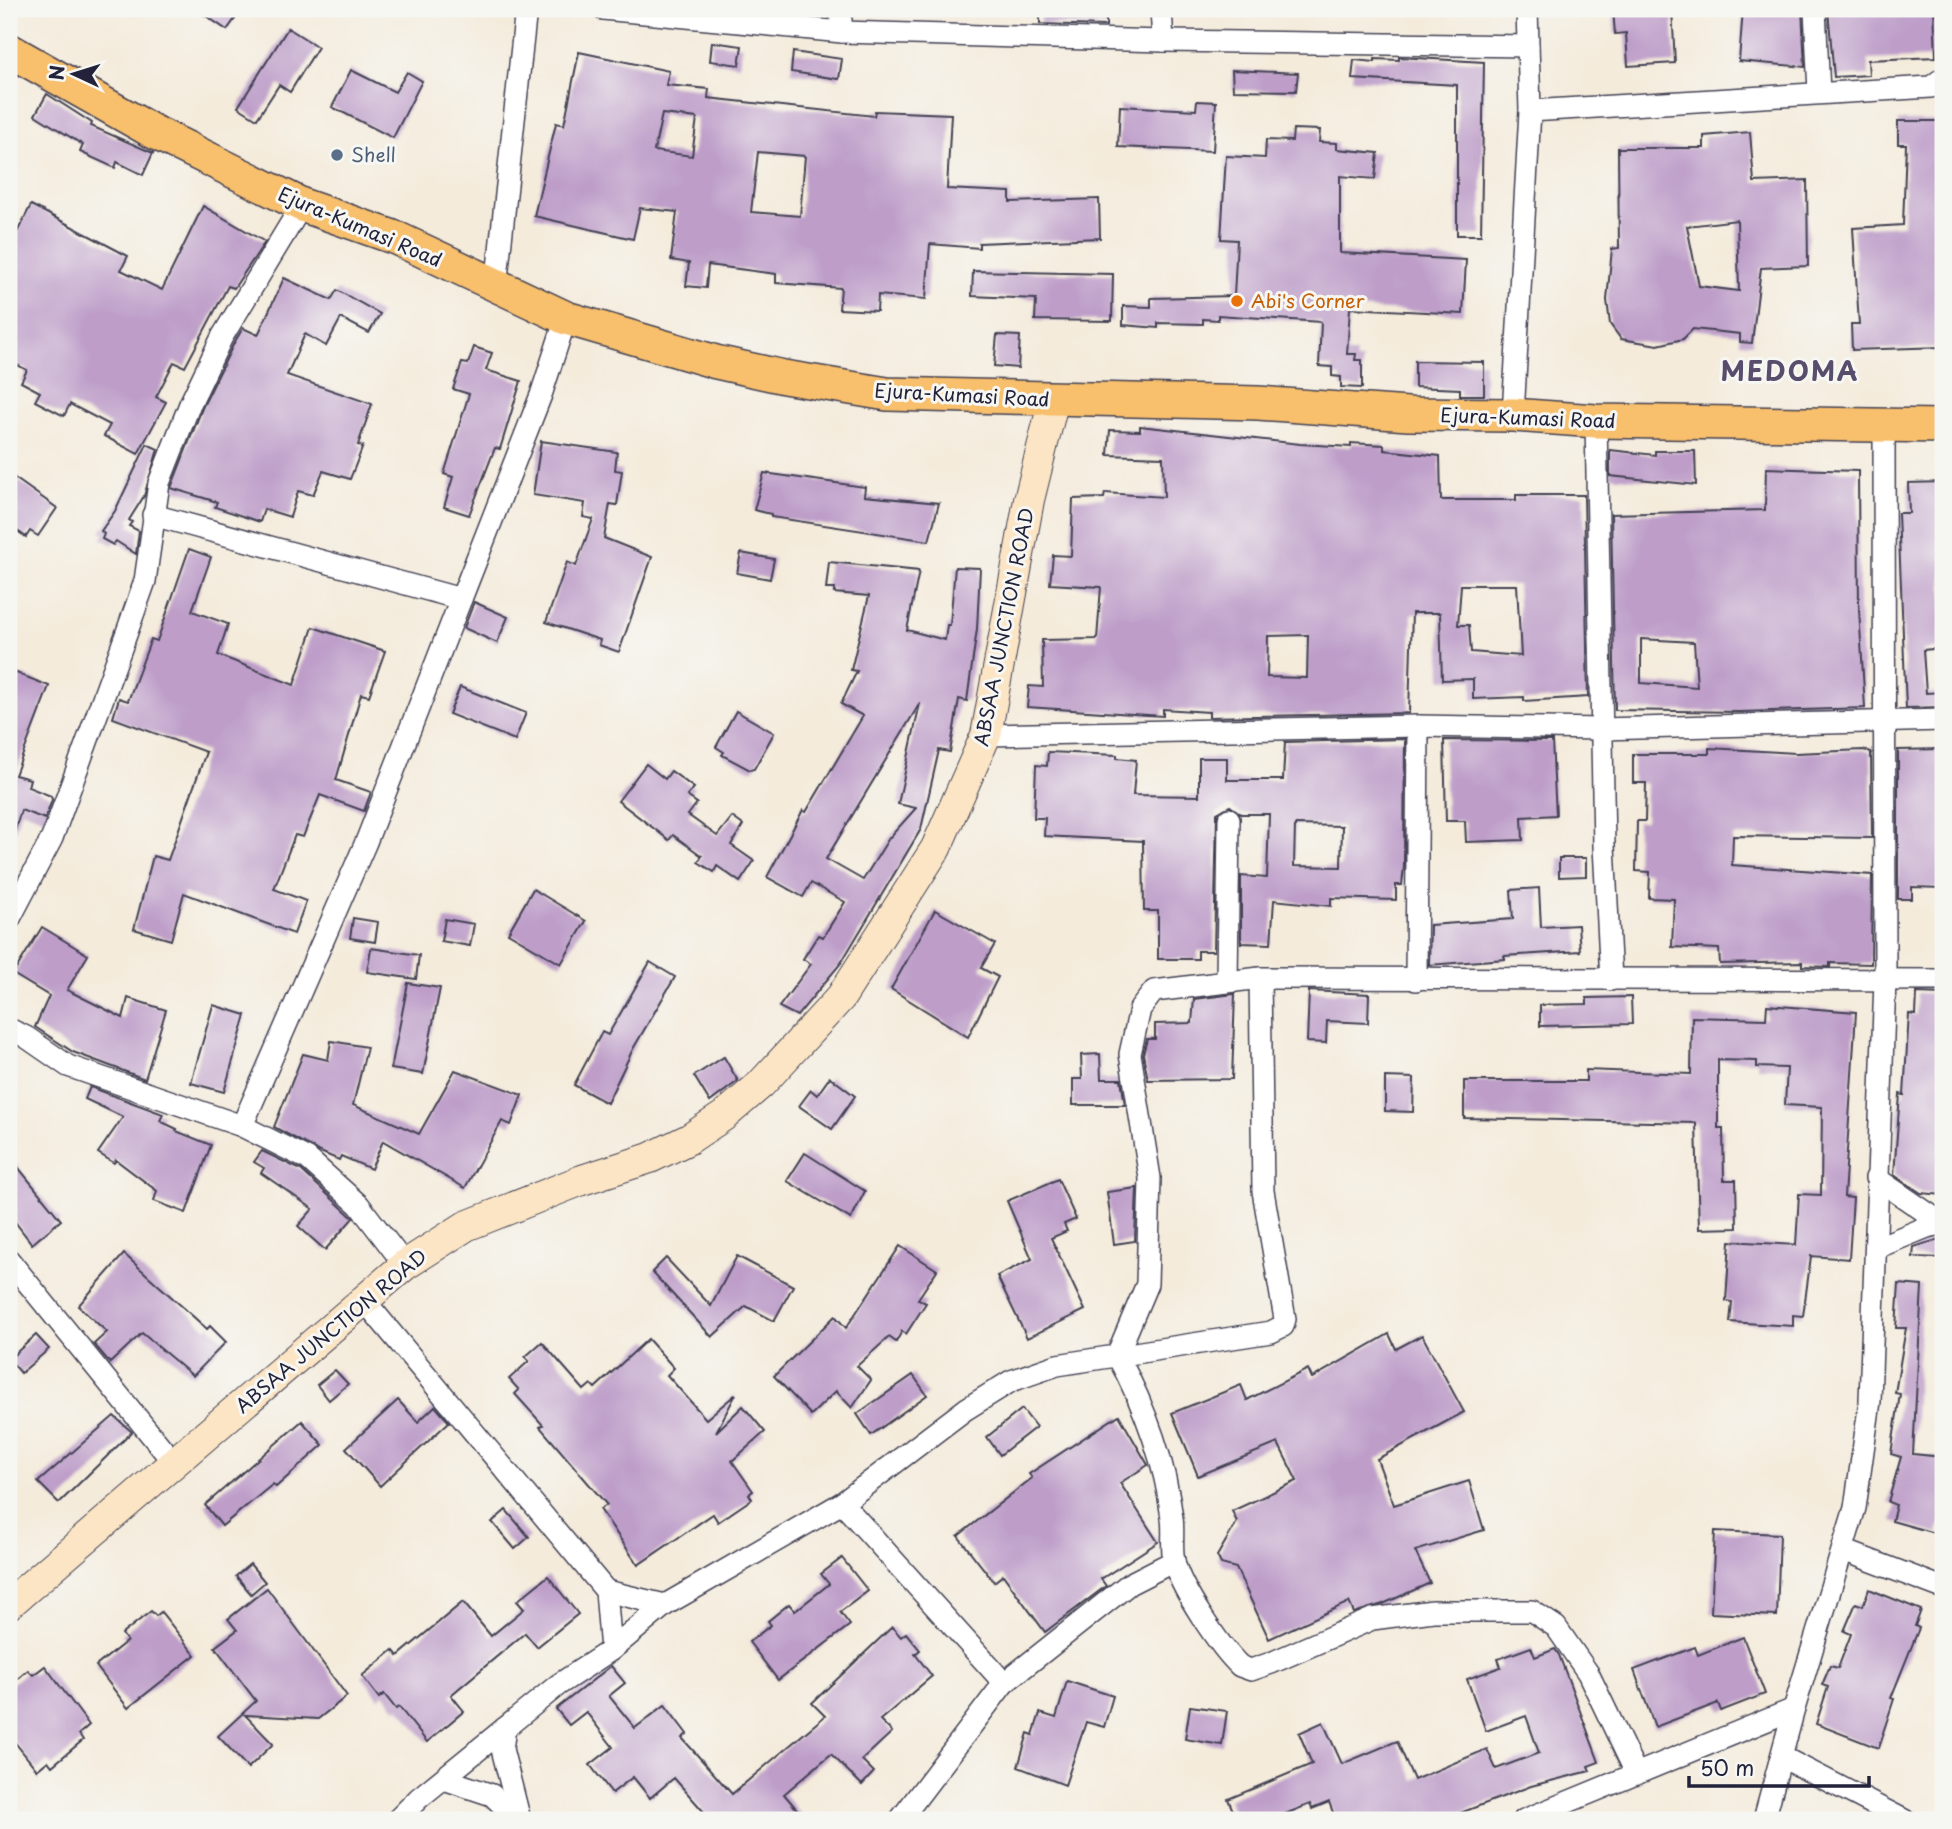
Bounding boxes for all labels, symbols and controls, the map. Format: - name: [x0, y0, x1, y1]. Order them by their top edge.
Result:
- north arrow: [38, 38, 108, 108]
- text: N: [42, 64, 71, 81]
- place label: Shell: [351, 140, 396, 168]
- marker: Shell: [329, 147, 345, 163]
- street label: Ejura-Kumasi Road: [274, 179, 447, 273]
- place label: Abi's Corner: [1251, 286, 1365, 314]
- marker: Abi's Corner: [1229, 293, 1245, 309]
- district label: MEDOMA: [1720, 351, 1860, 390]
- street label: Ejura-Kumasi Road: [874, 375, 1050, 413]
- street label: Ejura-Kumasi Road: [1440, 400, 1616, 434]
- street label: ABSAA JUNCTION ROAD: [966, 505, 1040, 748]
- street label: ABSAA JUNCTION ROAD: [228, 1242, 432, 1419]
- scale bar: [1689, 1745, 1870, 1789]
- text: 50 m: [1700, 1751, 1754, 1783]

